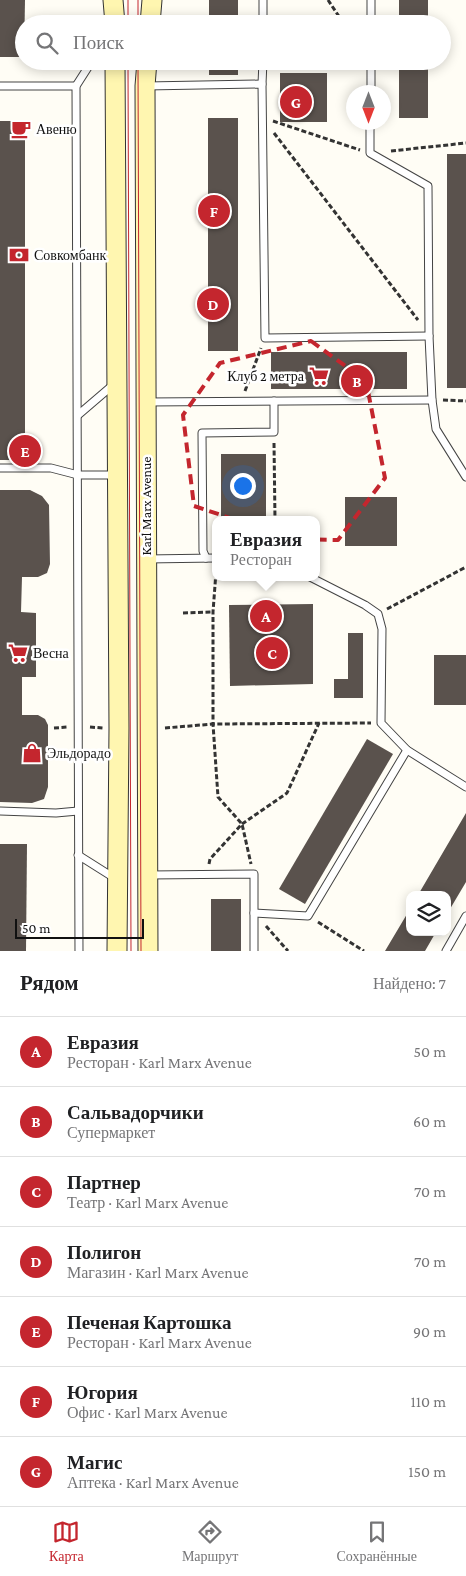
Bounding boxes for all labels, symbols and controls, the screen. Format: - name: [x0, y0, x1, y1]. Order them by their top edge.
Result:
- search box: [15, 15, 451, 70]
- icon: search: [33, 29, 61, 57]
- text: Поиск: [73, 32, 124, 53]
- pin: G: [280, 83, 312, 121]
- north arrow: [346, 85, 391, 130]
- cafe icon: Авеню: [10, 118, 32, 140]
- place label: Авеню: [36, 121, 77, 137]
- pin: F: [198, 192, 230, 230]
- bank icon: Совкомбанк: [8, 244, 30, 266]
- place label: Совкомбанк: [34, 247, 106, 263]
- pin: D: [197, 285, 229, 323]
- pin: B: [341, 362, 373, 400]
- supermarket icon: Клуб 2 метра: [308, 365, 330, 387]
- place label: Клуб 2 метра: [227, 368, 305, 384]
- pin: E: [9, 432, 41, 470]
- street label: Karl Marx Avenue: [138, 457, 154, 555]
- your location: [230, 473, 256, 499]
- popup: [212, 516, 320, 581]
- text: Евразия: [230, 529, 302, 550]
- text: Ресторан: [230, 551, 292, 568]
- pin: A: [250, 597, 282, 635]
- pin: C: [256, 634, 288, 672]
- supermarket icon: Весна: [7, 642, 29, 664]
- place label: Весна: [33, 645, 70, 661]
- shop icon: Эльдорадо: [21, 742, 43, 764]
- place label: Эльдорадо: [47, 745, 111, 761]
- map controls: [406, 891, 451, 936]
- button: layers: [406, 891, 451, 936]
- scale bar: [15, 916, 144, 939]
- text: 50 m: [22, 920, 50, 936]
- text: Рядом: [20, 971, 79, 995]
- text: Найдено: 7: [373, 975, 446, 992]
- text: Евразия: [67, 1032, 139, 1053]
- text: A: [31, 1043, 41, 1060]
- text: 50 m: [414, 1043, 446, 1060]
- text: Ресторан · Karl Marx Avenue: [67, 1054, 252, 1071]
- text: Сальвадорчики: [67, 1102, 204, 1123]
- text: B: [31, 1113, 41, 1130]
- text: 60 m: [413, 1113, 446, 1130]
- text: Супермаркет: [67, 1124, 155, 1141]
- text: Партнер: [67, 1172, 141, 1193]
- text: C: [31, 1183, 41, 1200]
- text: 70 m: [414, 1183, 446, 1200]
- text: Театр · Karl Marx Avenue: [67, 1194, 228, 1211]
- text: Полигон: [67, 1242, 141, 1263]
- text: D: [30, 1253, 42, 1270]
- text: 70 m: [414, 1253, 446, 1270]
- text: Магазин · Karl Marx Avenue: [67, 1264, 248, 1281]
- text: Печеная Картошка: [67, 1312, 231, 1333]
- text: E: [31, 1323, 41, 1340]
- text: 90 m: [413, 1323, 446, 1340]
- text: Ресторан · Karl Marx Avenue: [67, 1334, 252, 1351]
- text: Югория: [67, 1382, 138, 1403]
- text: F: [32, 1393, 40, 1410]
- text: 110 m: [410, 1393, 446, 1410]
- text: Офис · Karl Marx Avenue: [67, 1404, 228, 1421]
- text: Магис: [67, 1452, 122, 1473]
- text: G: [31, 1463, 41, 1480]
- text: 150 m: [408, 1463, 446, 1480]
- text: Аптека · Karl Marx Avenue: [67, 1474, 239, 1491]
- tab: Карта: [49, 1518, 84, 1565]
- tab: Маршрут: [182, 1518, 238, 1565]
- tab: Сохранённые: [336, 1518, 417, 1565]

